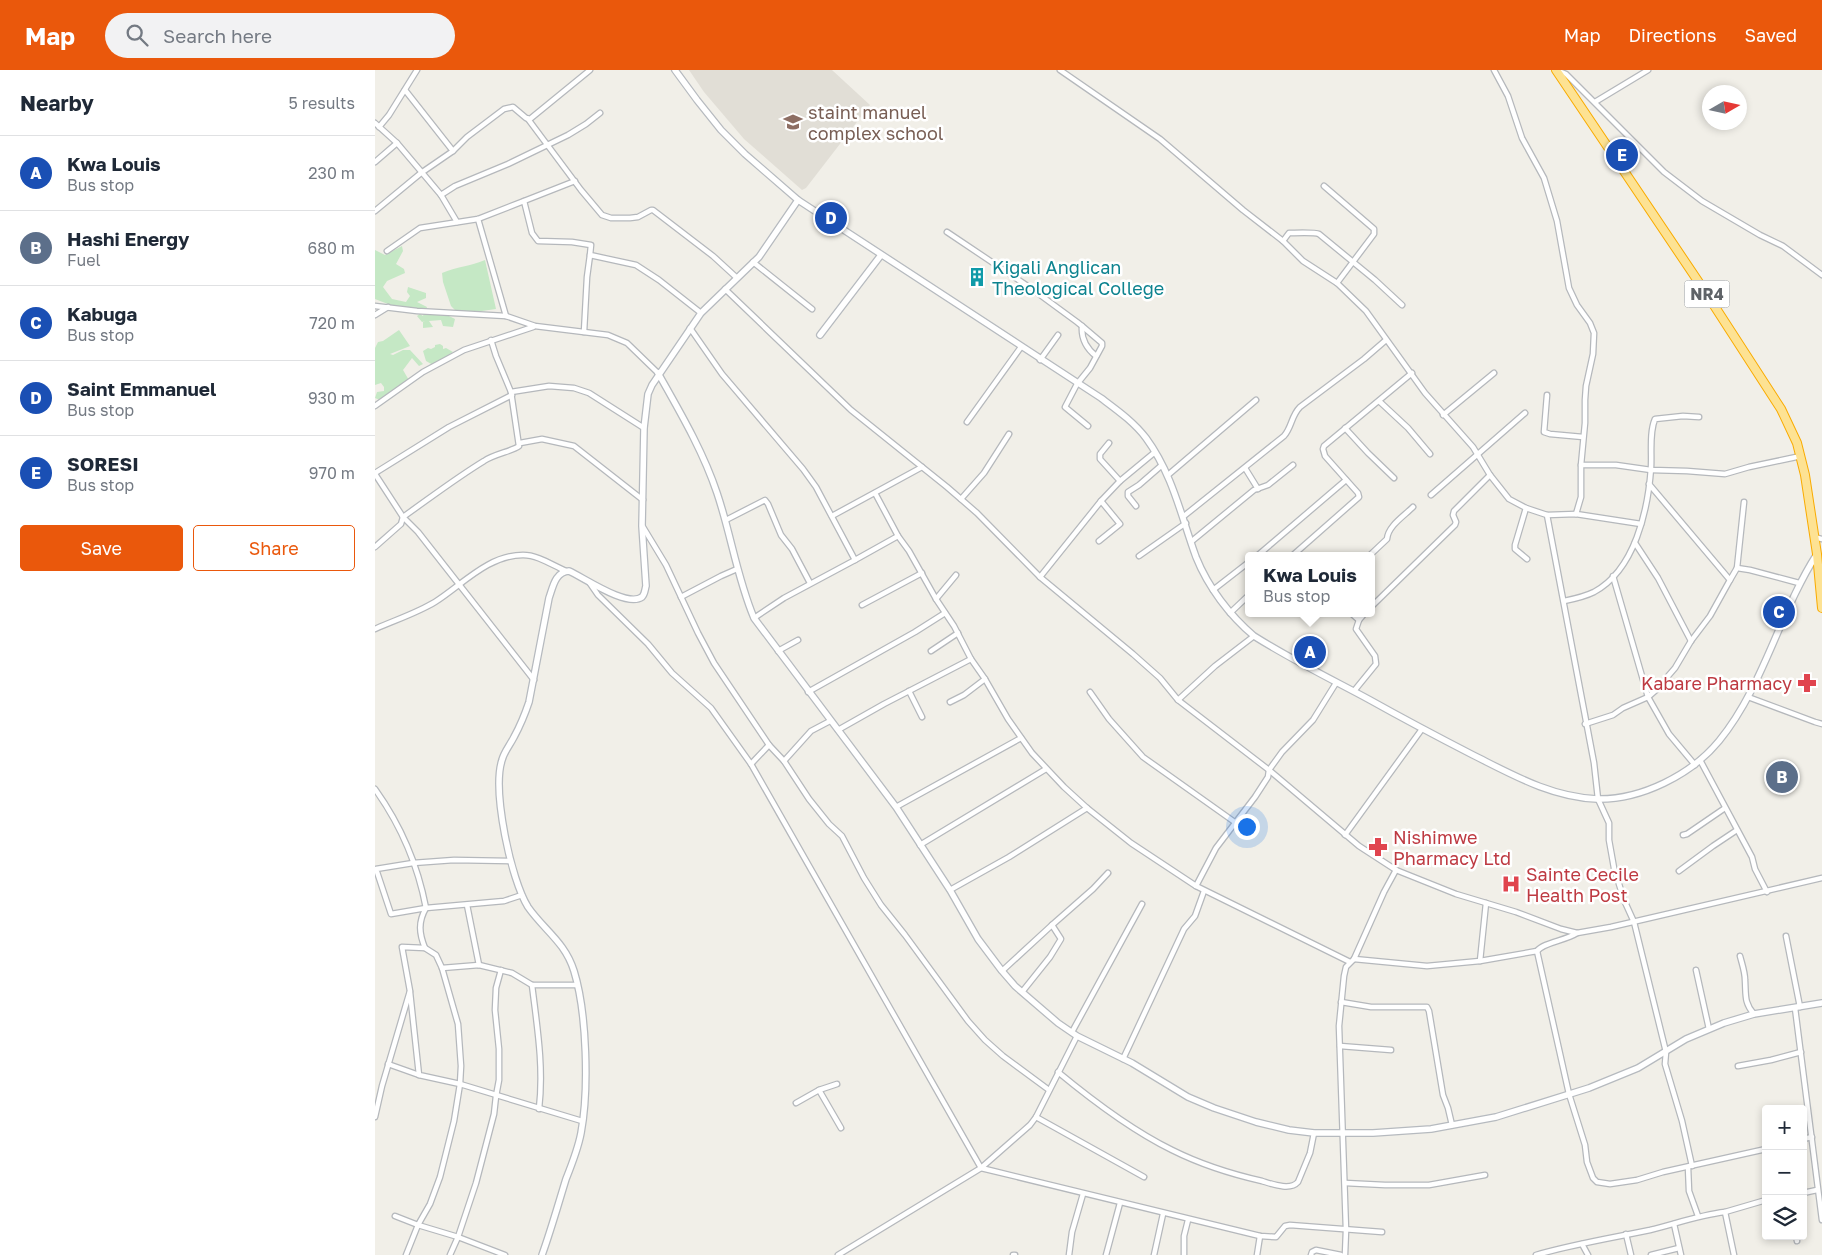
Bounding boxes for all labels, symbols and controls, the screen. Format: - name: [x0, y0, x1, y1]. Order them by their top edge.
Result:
- search box: [105, 13, 455, 58]
- text: Map: [25, 21, 75, 50]
- icon: search: [123, 21, 151, 49]
- text: Search here: [163, 24, 272, 47]
- text: Map: [1564, 24, 1600, 46]
- text: Directions: [1628, 24, 1716, 46]
- text: Saved: [1744, 24, 1797, 46]
- north arrow: [1702, 85, 1747, 130]
- text: Nearby: [20, 90, 94, 116]
- text: 5 results: [289, 93, 355, 113]
- place label: staint manuel complex school: [808, 101, 944, 144]
- school or university icon: staint manuel complex school: [782, 111, 804, 133]
- pin: E: [1606, 136, 1638, 174]
- text: Kwa Louis: [67, 152, 161, 175]
- text: A: [30, 163, 42, 183]
- text: 230 m: [308, 163, 355, 183]
- text: Bus stop: [67, 175, 134, 195]
- pin: D: [815, 199, 847, 237]
- text: Hashi Energy: [67, 227, 189, 250]
- text: B: [30, 238, 42, 258]
- text: 680 m: [307, 238, 355, 258]
- text: Fuel: [67, 250, 101, 270]
- place label: Kigali Anglican Theological College: [992, 256, 1164, 299]
- building icon: Kigali Anglican Theological College: [966, 266, 988, 288]
- road number: NR4: [1685, 280, 1729, 308]
- text: Kabuga: [67, 302, 137, 325]
- text: C: [30, 313, 42, 333]
- text: 720 m: [309, 313, 355, 333]
- text: Bus stop: [67, 325, 134, 345]
- text: Saint Emmanuel: [67, 377, 216, 400]
- text: D: [30, 388, 42, 408]
- text: 930 m: [308, 388, 355, 408]
- text: Bus stop: [67, 400, 134, 420]
- text: SORESI: [67, 452, 139, 475]
- text: E: [31, 463, 41, 483]
- text: 970 m: [309, 463, 355, 483]
- text: Bus stop: [67, 475, 134, 495]
- button: Save: [20, 525, 183, 571]
- button: Share: [193, 525, 355, 571]
- popup: [1245, 552, 1375, 617]
- text: Kwa Louis: [1263, 563, 1357, 586]
- text: Bus stop: [1263, 586, 1330, 606]
- pin: C: [1763, 593, 1795, 631]
- pin: A: [1294, 633, 1326, 671]
- place label: Kabare Pharmacy: [1641, 672, 1792, 694]
- pharmacy icon: Kabare Pharmacy: [1796, 672, 1818, 694]
- pin: B: [1766, 758, 1798, 796]
- your location: [1234, 814, 1260, 840]
- place label: Nishimwe Pharmacy Ltd: [1393, 826, 1511, 869]
- pharmacy icon: Nishimwe Pharmacy Ltd: [1367, 836, 1389, 858]
- place label: Sainte Cecile Health Post: [1526, 863, 1639, 906]
- hospital icon: Sainte Cecile Health Post: [1500, 873, 1522, 895]
- map controls: [1762, 1105, 1807, 1240]
- button: +: [1762, 1105, 1807, 1150]
- button: −: [1762, 1150, 1807, 1195]
- button: layers: [1762, 1195, 1807, 1240]

